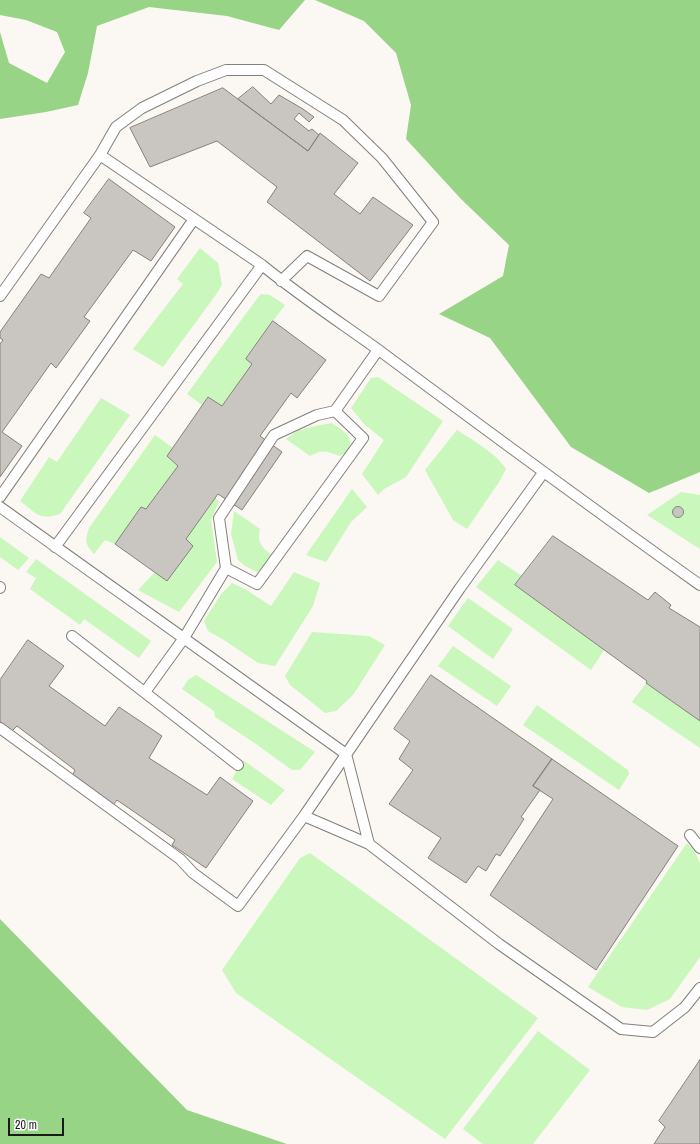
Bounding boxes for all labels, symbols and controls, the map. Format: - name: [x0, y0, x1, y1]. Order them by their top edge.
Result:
- scale bar: [10, 1110, 66, 1136]
- text: 20 m: [15, 1117, 37, 1133]

